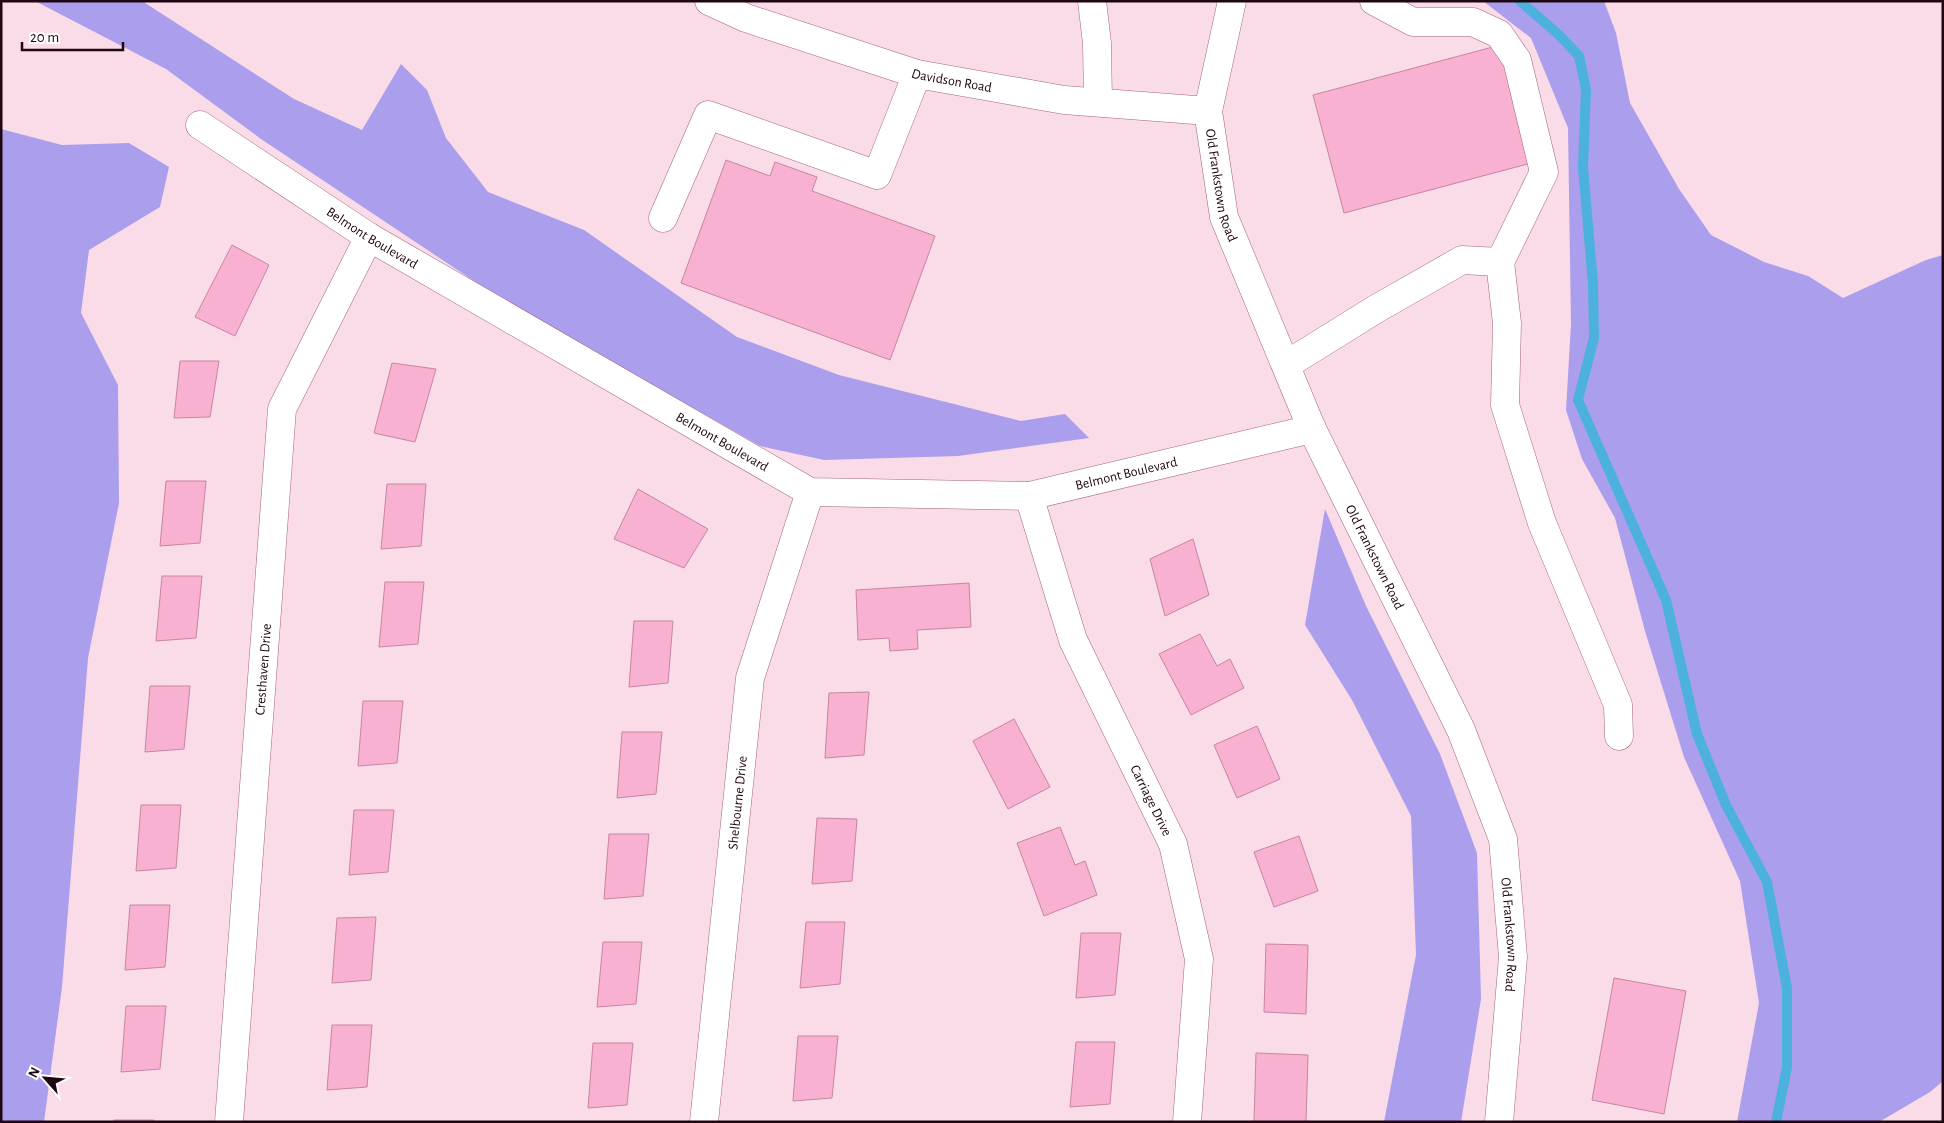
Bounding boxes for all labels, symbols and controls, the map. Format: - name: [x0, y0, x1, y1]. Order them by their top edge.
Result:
- scale bar: [22, 20, 124, 52]
- text: 20 m: [30, 30, 59, 45]
- street label: Davidson Road: [909, 67, 993, 95]
- street label: Old Frankstown Road: [1203, 128, 1239, 244]
- street label: Belmont Boulevard: [324, 205, 420, 272]
- street label: Belmont Boulevard: [673, 410, 771, 474]
- street label: Belmont Boulevard: [1074, 455, 1179, 493]
- street label: Old Frankstown Road: [1343, 503, 1406, 612]
- street label: Cresthaven Drive: [253, 623, 274, 716]
- street label: Shelbourne Drive: [726, 755, 750, 851]
- street label: Carriage Drive: [1127, 763, 1174, 838]
- street label: Old Frankstown Road: [1498, 877, 1519, 992]
- north arrow: [20, 1053, 70, 1103]
- text: N: [26, 1065, 43, 1080]

